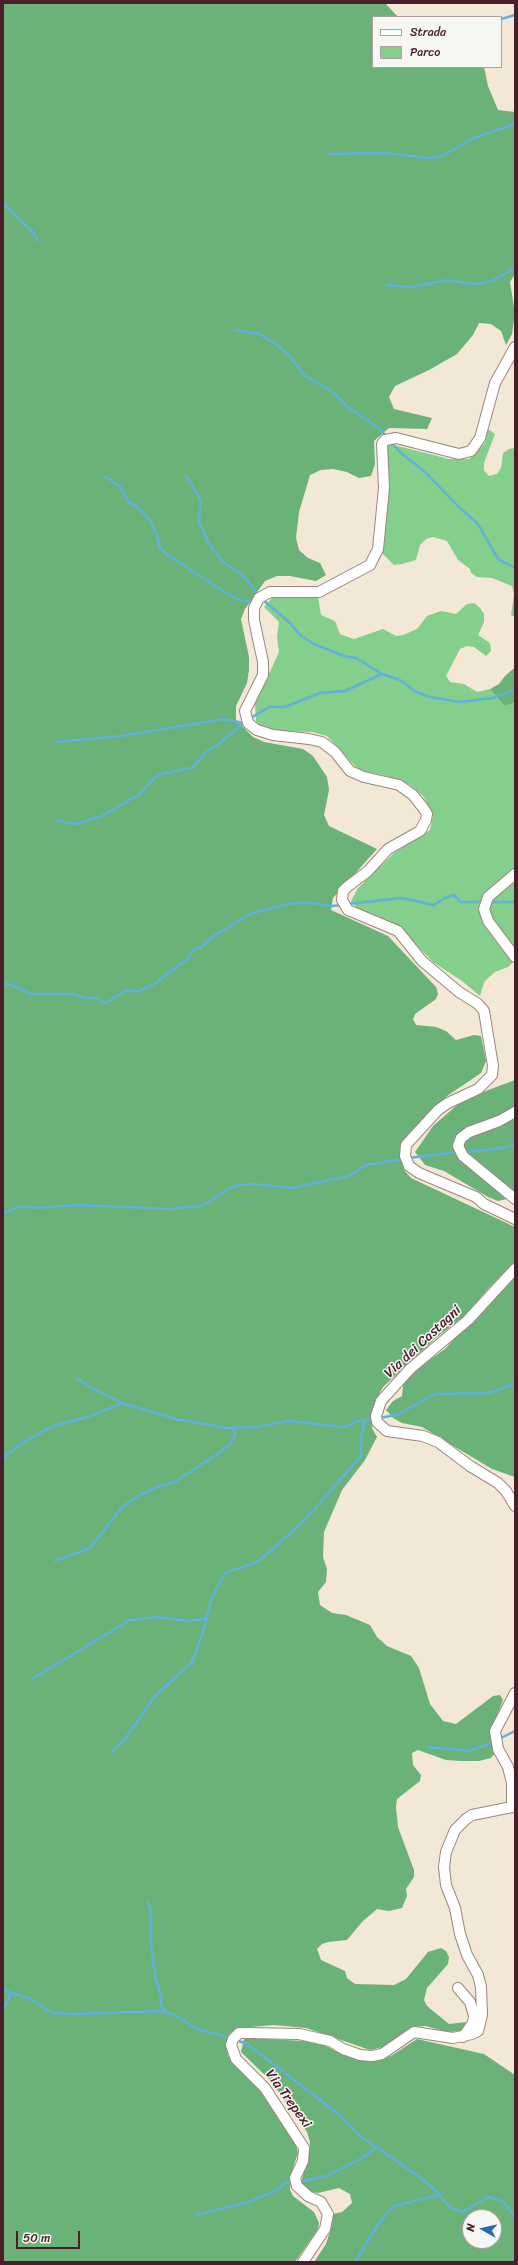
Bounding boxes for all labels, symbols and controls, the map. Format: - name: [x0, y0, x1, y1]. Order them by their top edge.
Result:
- legend: [372, 16, 502, 68]
- text: Strada: [410, 21, 446, 43]
- text: Parco: [410, 41, 440, 63]
- street label: Via dei Castagni: [381, 1302, 465, 1382]
- street label: Via Trepexi: [261, 2067, 315, 2131]
- north arrow: [462, 2209, 502, 2249]
- text: N: [461, 2222, 481, 2232]
- scale bar: [18, 2223, 82, 2249]
- text: 50 m: [23, 2227, 50, 2249]

